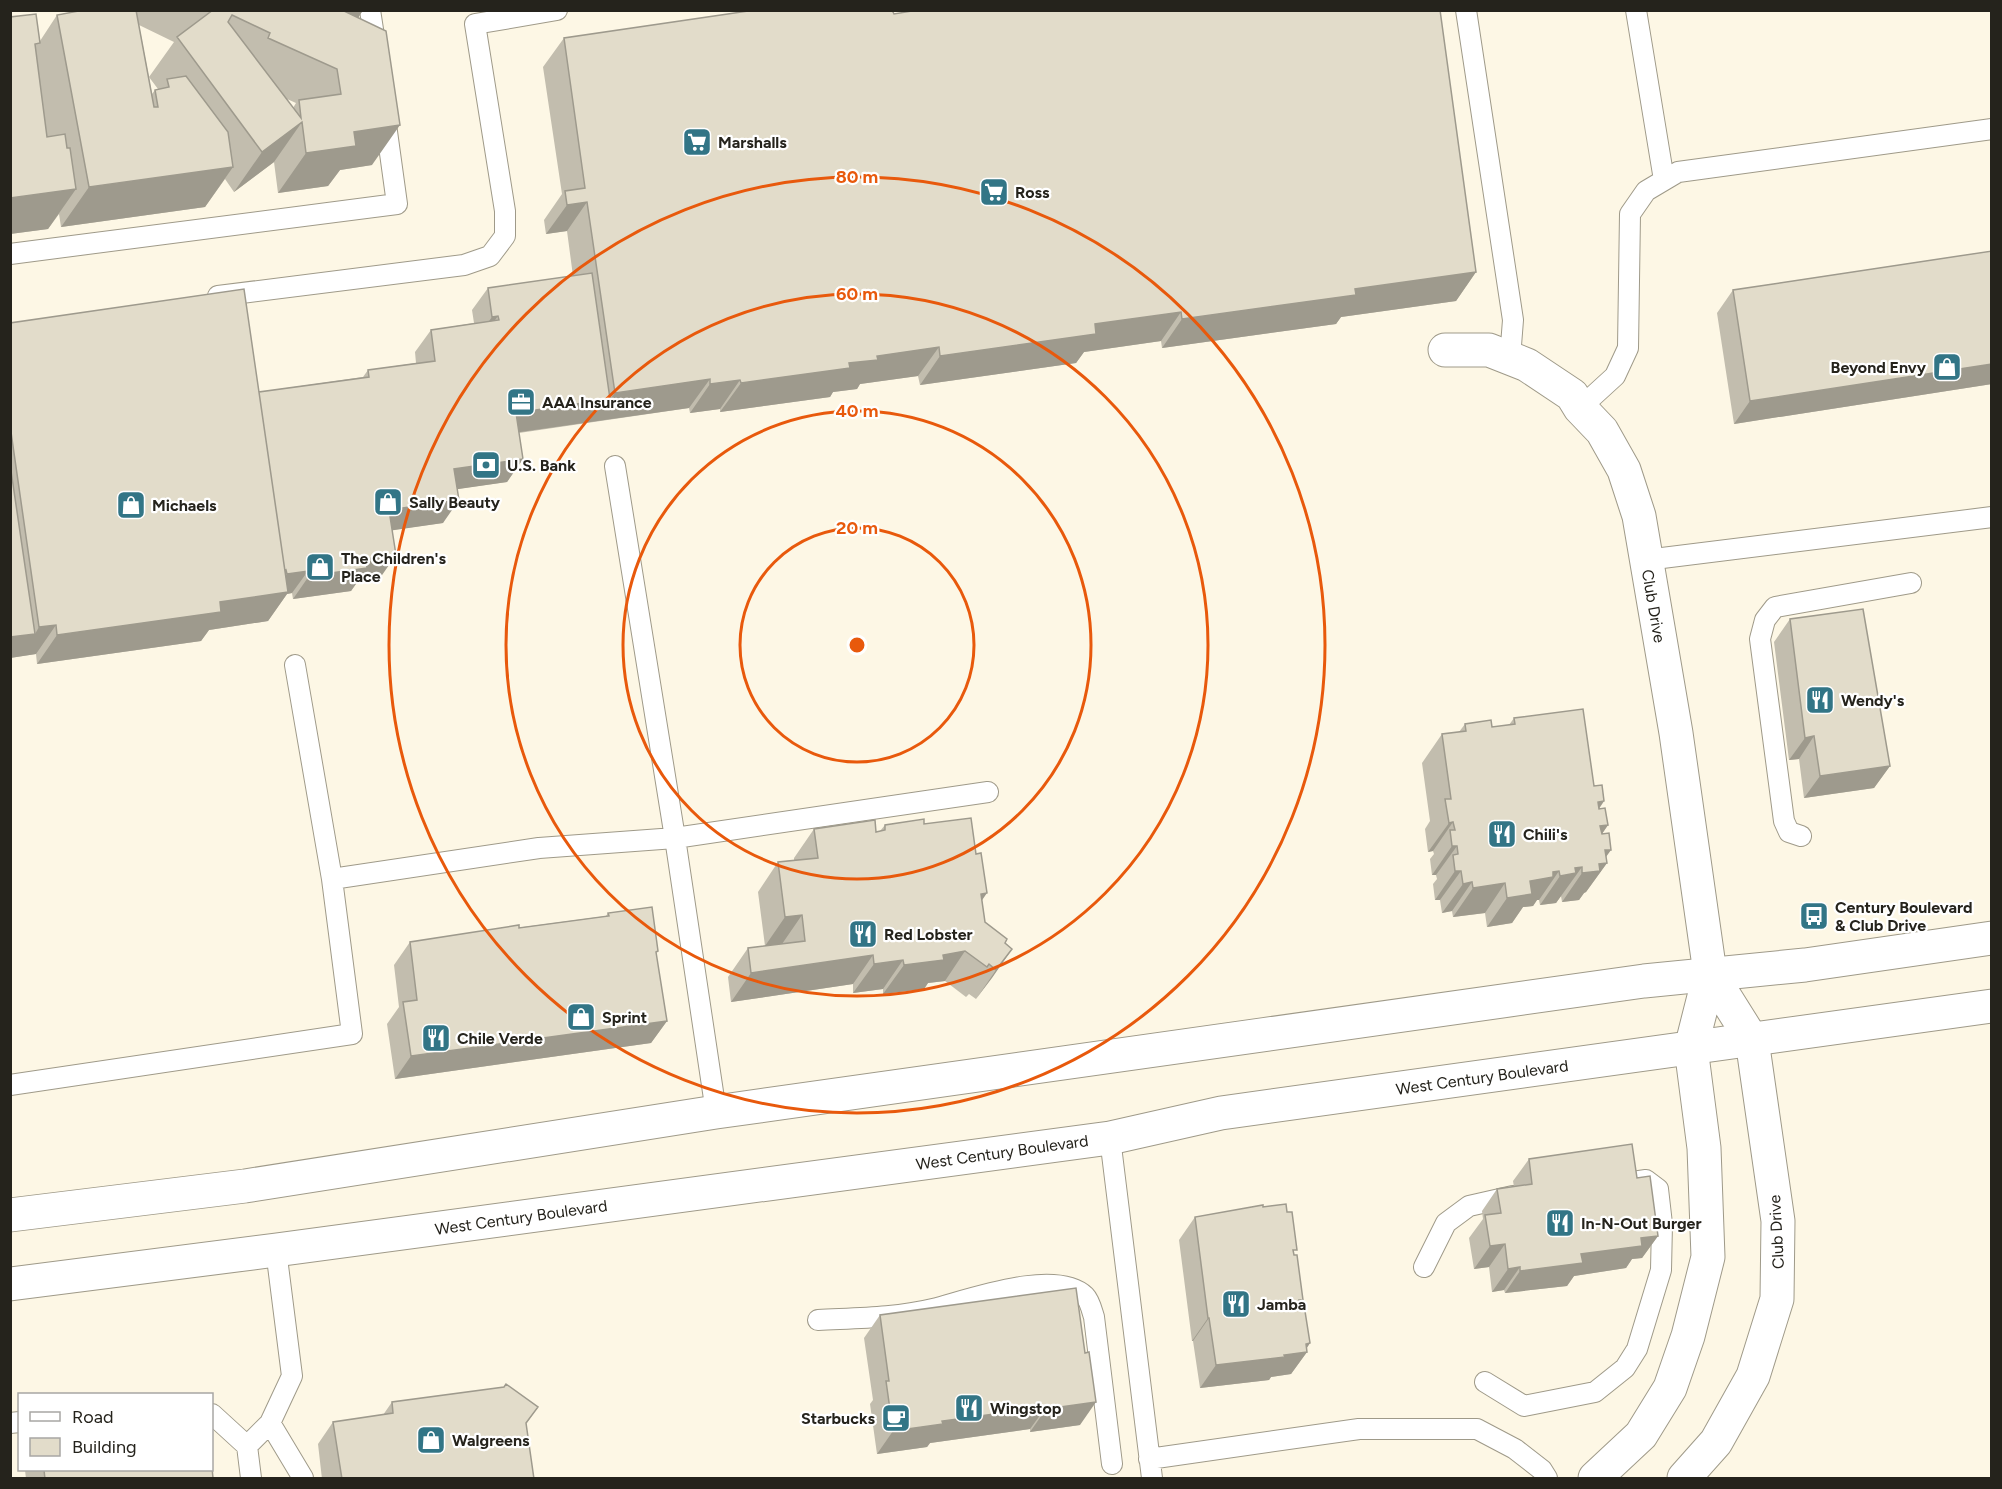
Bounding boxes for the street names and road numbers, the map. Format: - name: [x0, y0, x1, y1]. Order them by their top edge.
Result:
- street label: Club Drive: [1638, 568, 1669, 645]
- street label: West Century Boulevard: [1395, 1056, 1570, 1099]
- street label: West Century Boulevard: [915, 1131, 1090, 1174]
- street label: Club Drive: [1765, 1194, 1788, 1270]
- street label: West Century Boulevard: [434, 1196, 609, 1239]

